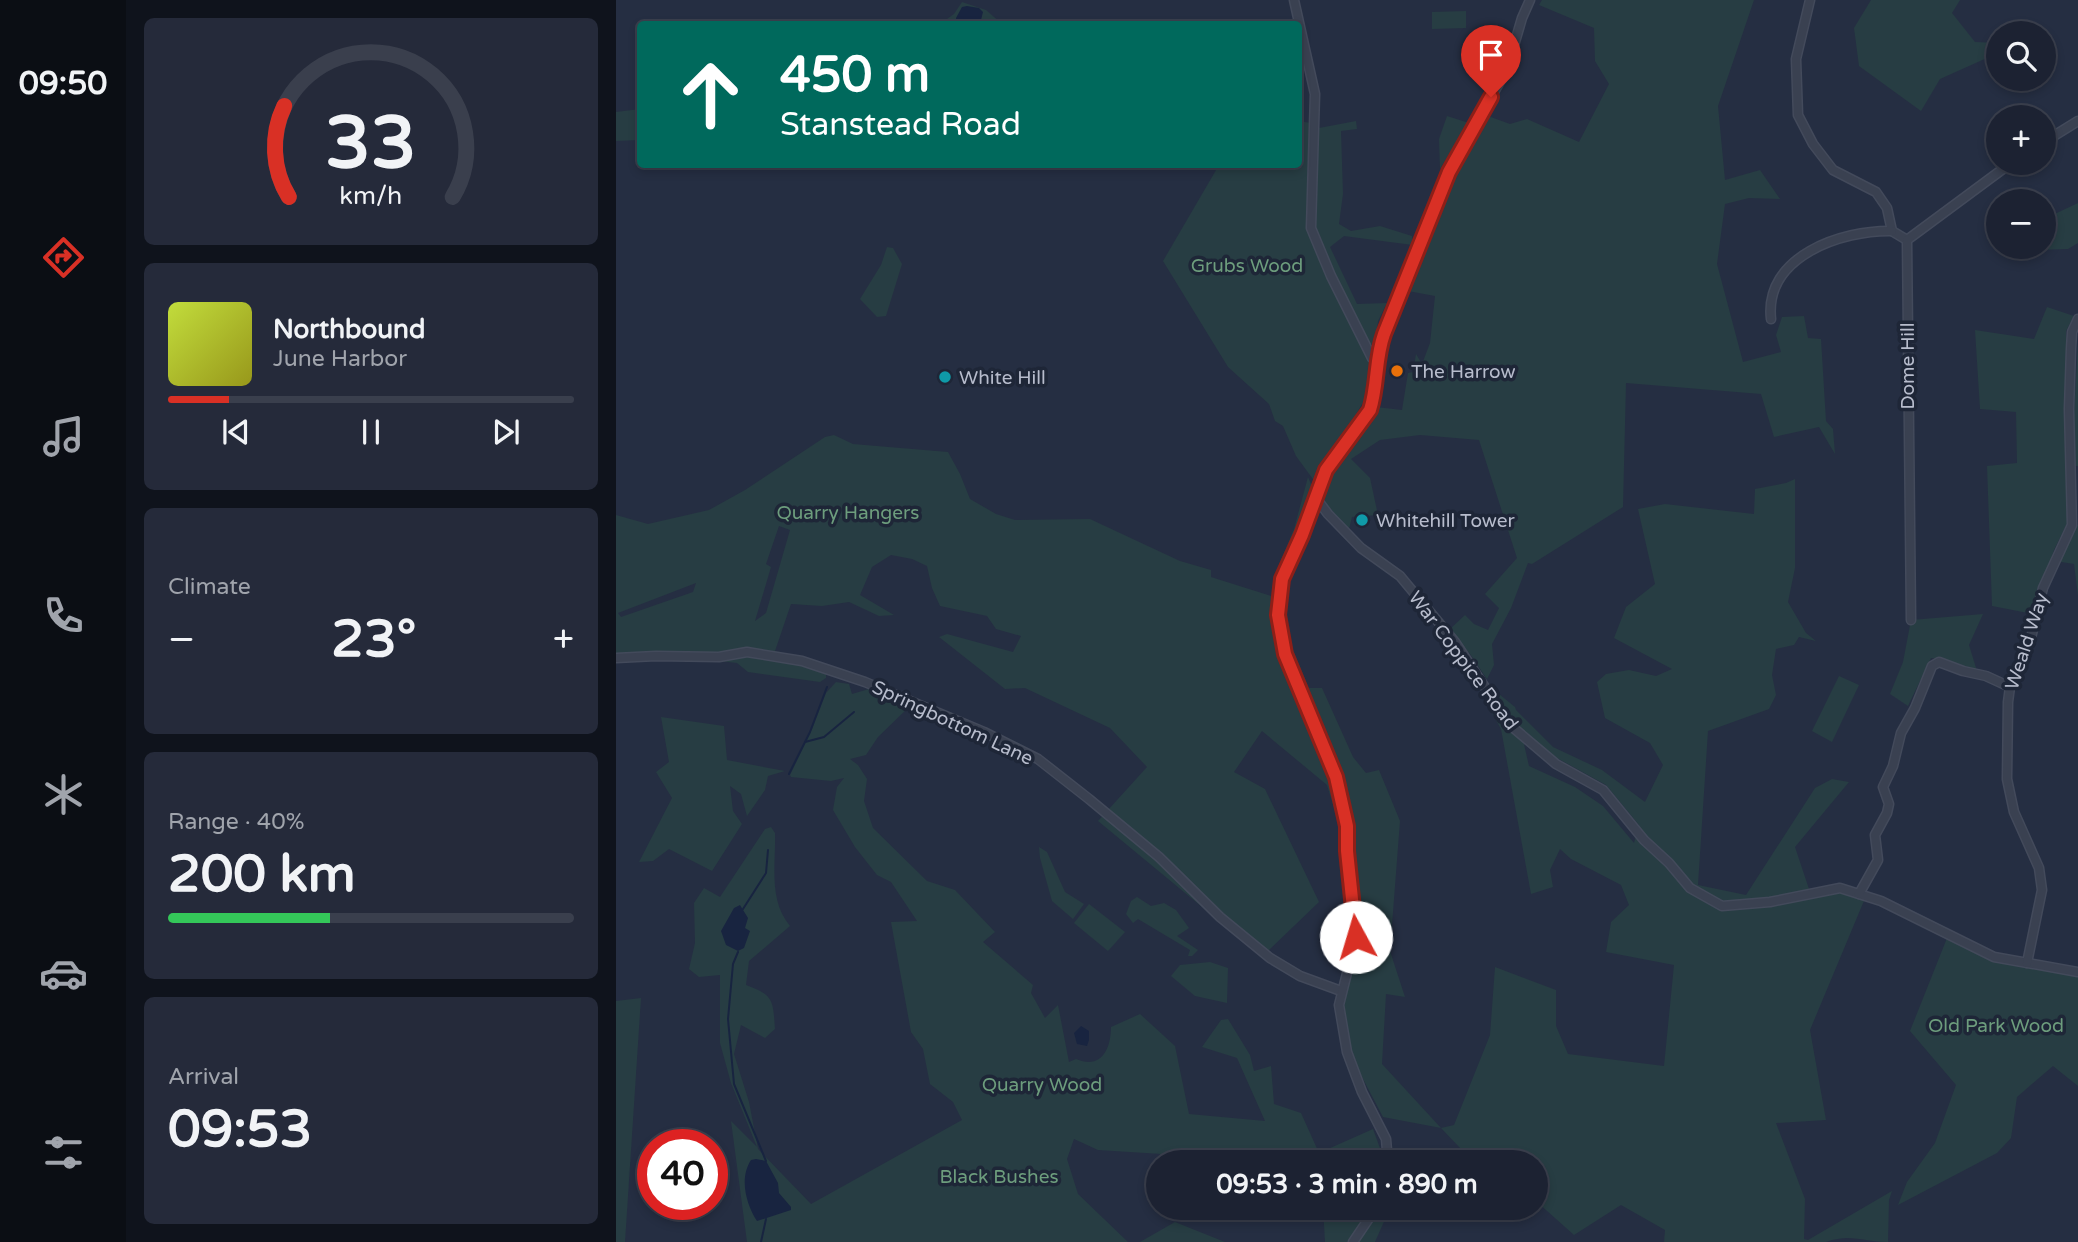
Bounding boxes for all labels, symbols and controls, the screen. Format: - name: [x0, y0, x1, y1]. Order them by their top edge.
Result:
- map controls: [1986, 21, 2056, 259]
- button: search: [1986, 21, 2056, 91]
- pin: [1461, 25, 1521, 97]
- icon: arrive: [1472, 36, 1510, 74]
- text: 450 m: [780, 46, 930, 105]
- icon: ahead: [665, 49, 756, 140]
- text: 09:50: [19, 65, 107, 103]
- text: 33: [325, 101, 417, 189]
- button: +: [1986, 105, 2056, 175]
- text: Stanstead Road: [780, 106, 1021, 144]
- text: km/h: [340, 181, 402, 211]
- button: −: [1986, 189, 2056, 259]
- icon: directions: [39, 233, 88, 282]
- park label: Grubs Wood: [1191, 255, 1303, 277]
- text: Northbound: [273, 314, 425, 345]
- street label: Dome Hill: [1897, 323, 1919, 409]
- text: June Harbor: [273, 345, 407, 373]
- place label: The Harrow: [1411, 361, 1515, 383]
- marker: The Harrow: [1389, 363, 1405, 379]
- place label: White Hill: [959, 367, 1046, 389]
- marker: White Hill: [937, 369, 953, 385]
- icon: music: [39, 412, 88, 461]
- icon: previous: [217, 413, 255, 451]
- icon: pause: [352, 413, 390, 451]
- icon: next: [487, 413, 525, 451]
- park label: Quarry Hangers: [777, 502, 919, 524]
- place label: Whitehill Tower: [1376, 510, 1516, 532]
- marker: Whitehill Tower: [1354, 512, 1370, 528]
- text: Climate: [168, 573, 251, 601]
- street label: War Coppice Road: [1404, 587, 1523, 734]
- street label: Weald Way: [2001, 590, 2053, 693]
- icon: phone: [39, 591, 88, 640]
- text: 23°: [331, 608, 416, 671]
- text: −: [168, 617, 195, 663]
- text: +: [553, 617, 574, 663]
- street label: Springbottom Lane: [869, 676, 1036, 770]
- icon: climate: [39, 770, 88, 819]
- text: Range · 40%: [168, 808, 304, 836]
- text: 200 km: [168, 843, 356, 906]
- position arrow: [1319, 900, 1393, 974]
- icon: car: [39, 949, 88, 998]
- park label: Old Park Wood: [1928, 1015, 2064, 1037]
- text: Arrival: [168, 1063, 239, 1091]
- park label: Quarry Wood: [982, 1074, 1102, 1096]
- text: 09:53: [168, 1098, 312, 1161]
- icon: filters: [39, 1128, 88, 1177]
- speed limit sign: 40: [637, 1129, 728, 1220]
- park label: Black Bushes: [939, 1166, 1059, 1188]
- text: 09:53 · 3 min · 890 m: [1216, 1169, 1478, 1200]

